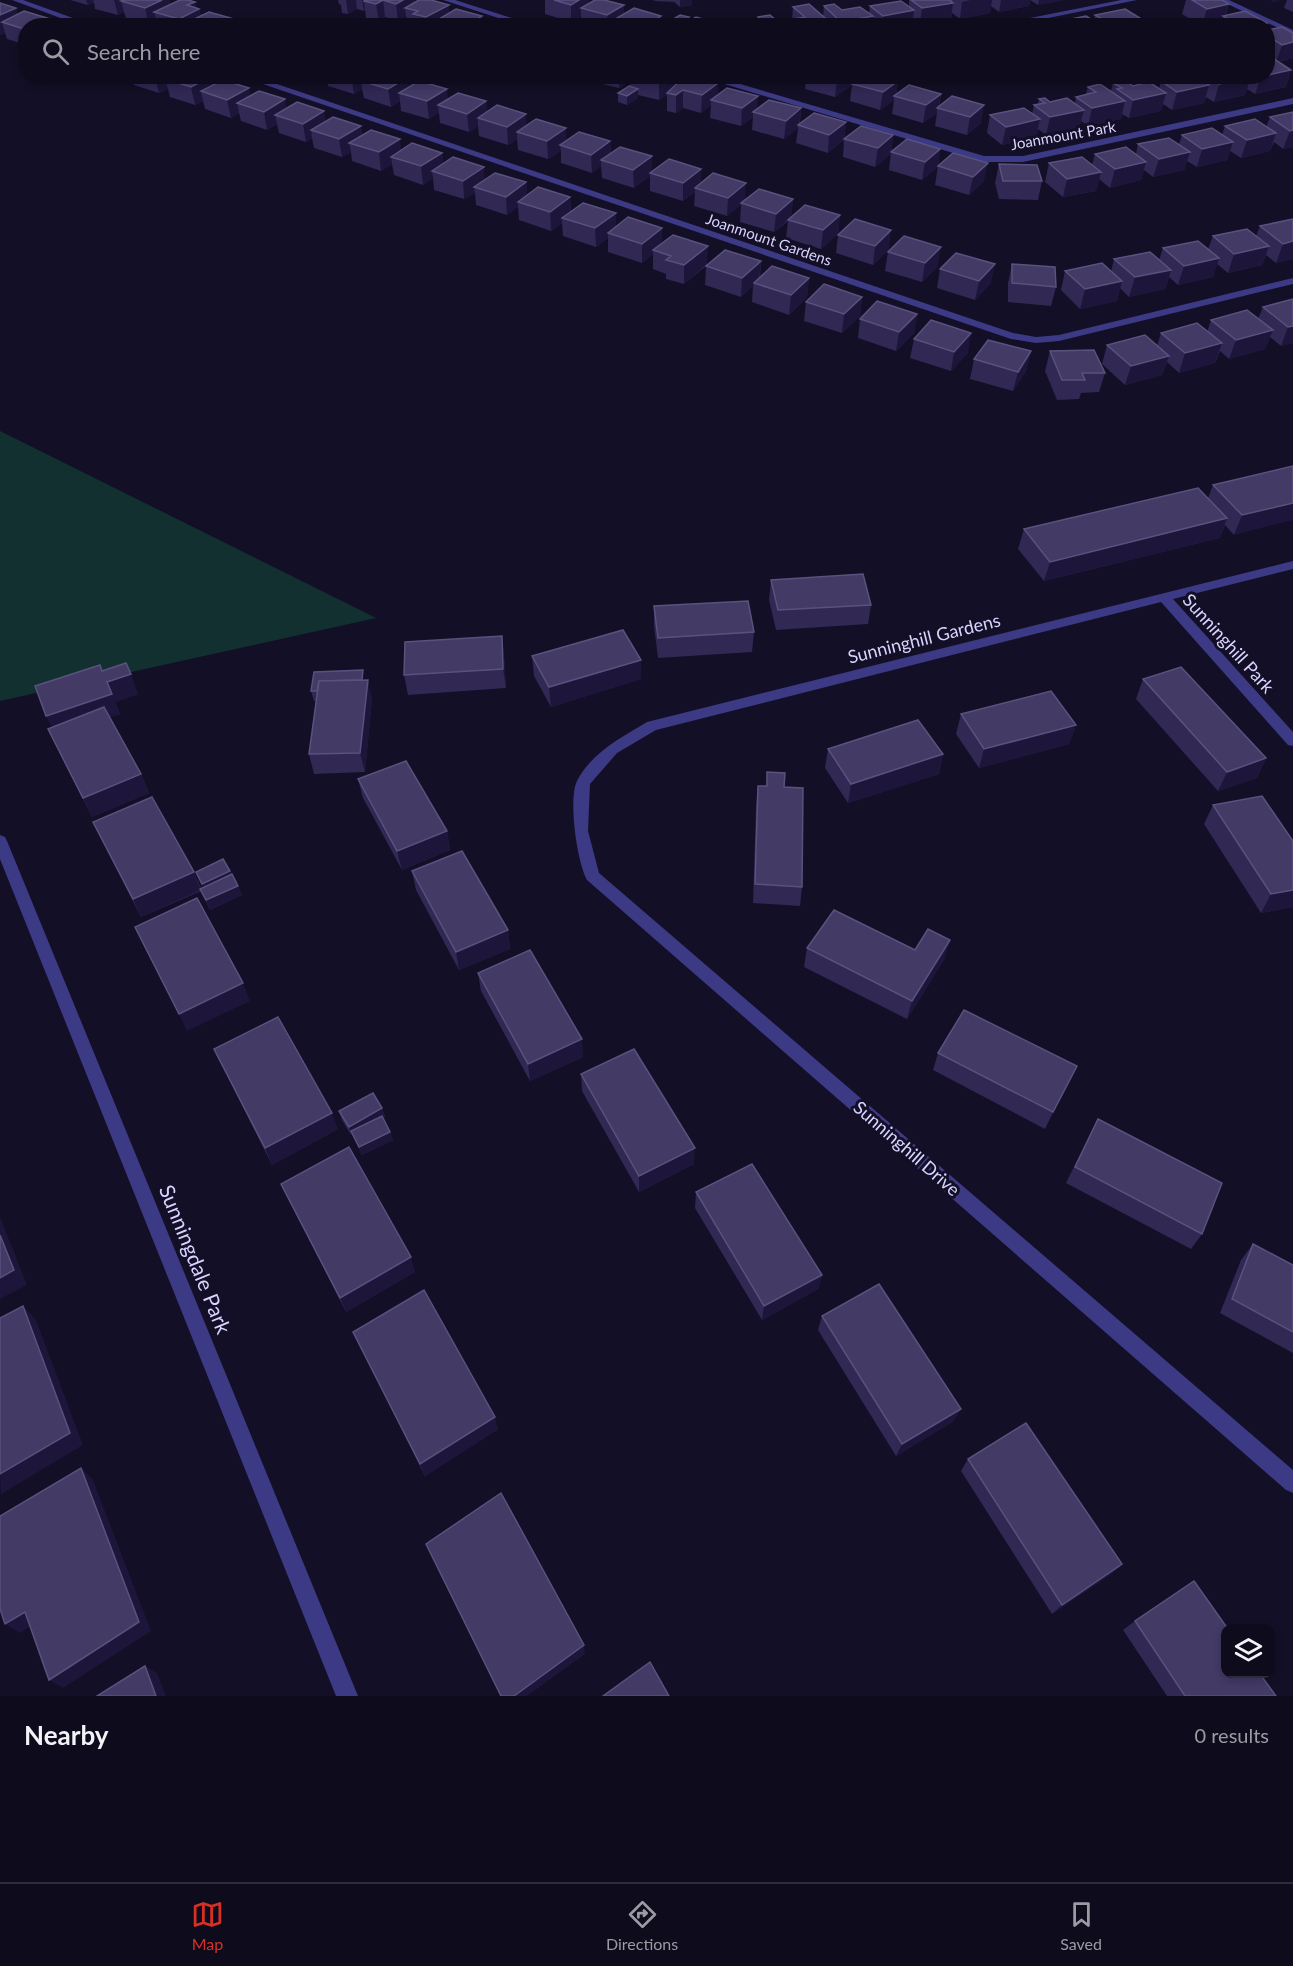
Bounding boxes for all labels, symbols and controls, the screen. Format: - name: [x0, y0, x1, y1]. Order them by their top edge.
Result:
- search box: [18, 18, 1275, 84]
- icon: search: [39, 35, 72, 68]
- text: Search here: [87, 38, 200, 65]
- street label: Joanmount Park: [1009, 117, 1117, 153]
- street label: Joanmount Gardens: [704, 209, 834, 269]
- street label: Sunninghill Park: [1179, 589, 1280, 698]
- street label: Sunninghill Gardens: [845, 608, 1003, 668]
- street label: Sunninghill Drive: [849, 1096, 965, 1200]
- street label: Sunningdale Park: [155, 1181, 237, 1337]
- map controls: [1221, 1624, 1275, 1678]
- button: layers: [1221, 1624, 1275, 1678]
- text: Nearby: [24, 1719, 109, 1751]
- text: 0 results: [1194, 1723, 1269, 1747]
- tab: Map: [191, 1898, 224, 1953]
- tab: Directions: [606, 1898, 678, 1953]
- tab: Saved: [1060, 1898, 1102, 1953]

